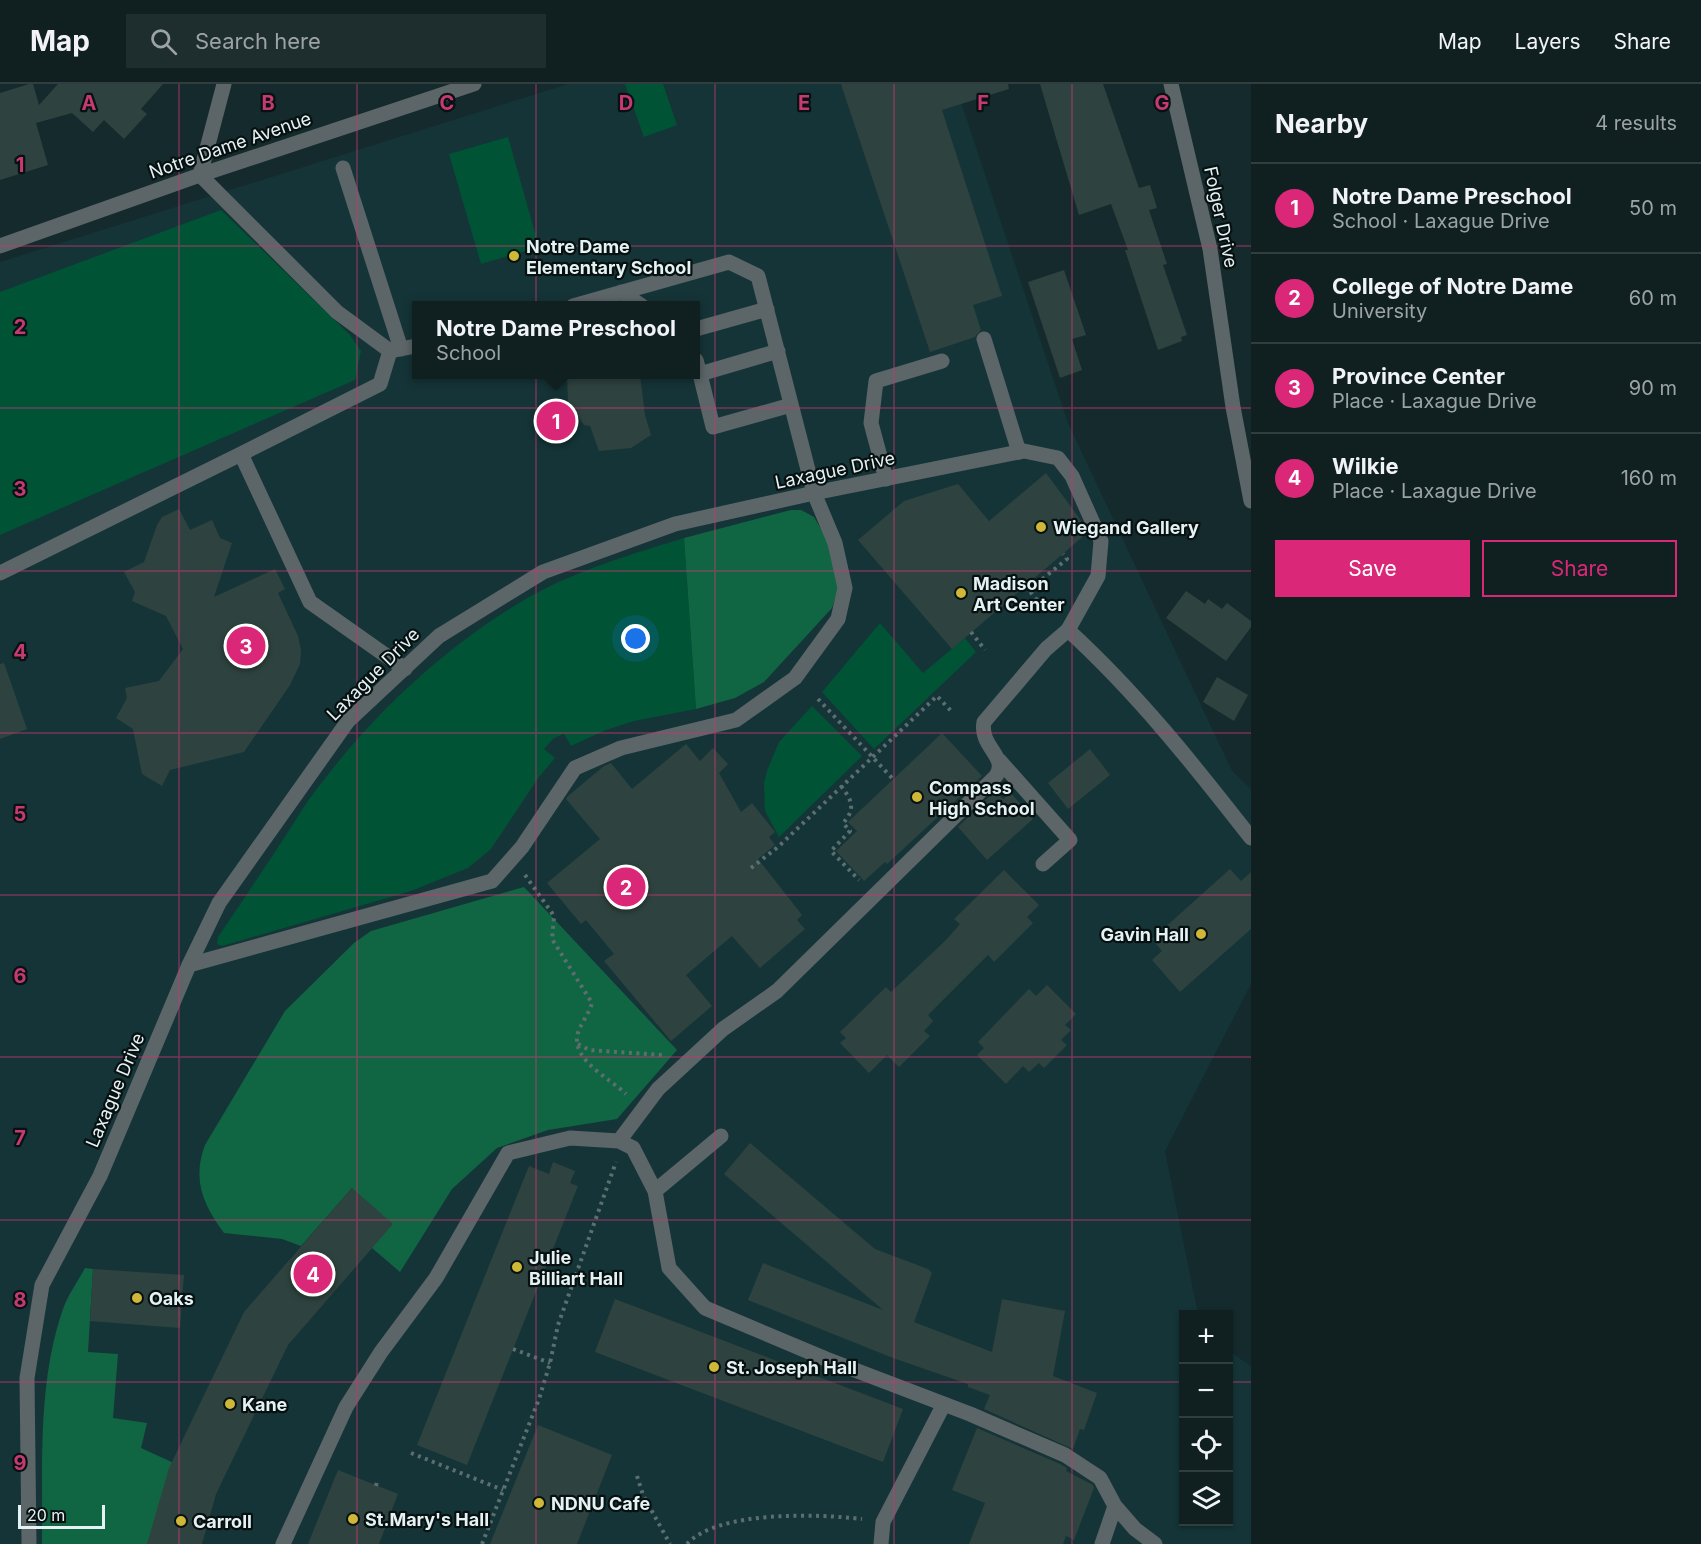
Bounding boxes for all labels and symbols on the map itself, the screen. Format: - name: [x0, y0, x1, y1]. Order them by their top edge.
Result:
- text: A: [82, 91, 97, 115]
- text: B: [261, 91, 275, 115]
- text: C: [440, 91, 454, 115]
- text: D: [619, 91, 633, 115]
- text: E: [798, 91, 810, 115]
- text: F: [977, 91, 989, 115]
- text: G: [1154, 91, 1170, 115]
- street label: Notre Dame Avenue: [146, 107, 314, 183]
- text: 1: [16, 153, 24, 177]
- street label: Folger Drive: [1200, 164, 1242, 270]
- place label: Notre Dame Elementary School: [526, 236, 691, 278]
- marker: Notre Dame Elementary School: [507, 249, 521, 263]
- text: 2: [14, 315, 26, 339]
- pin: 1: [536, 398, 576, 444]
- street label: Laxague Drive: [773, 447, 897, 493]
- text: 3: [14, 477, 26, 501]
- place label: Wiegand Gallery: [1053, 517, 1199, 538]
- marker: Wiegand Gallery: [1034, 520, 1048, 534]
- place label: Madison Art Center: [973, 573, 1065, 615]
- marker: Madison Art Center: [954, 586, 968, 600]
- street label: Laxague Drive: [322, 623, 424, 725]
- pin: 3: [226, 624, 266, 668]
- your location: [621, 624, 650, 653]
- text: 4: [13, 640, 27, 664]
- place label: Compass High School: [929, 777, 1035, 819]
- marker: Compass High School: [910, 790, 924, 804]
- text: 5: [14, 802, 26, 826]
- pin: 2: [606, 864, 646, 910]
- place label: Gavin Hall: [1101, 924, 1189, 945]
- marker: Gavin Hall: [1194, 927, 1208, 941]
- text: 6: [14, 964, 27, 988]
- street label: Laxague Drive: [81, 1030, 149, 1150]
- text: 7: [14, 1126, 26, 1150]
- place label: Julie Billiart Hall: [529, 1247, 623, 1289]
- pin: 4: [294, 1252, 332, 1296]
- marker: Julie Billiart Hall: [510, 1260, 524, 1274]
- text: 8: [13, 1288, 27, 1312]
- place label: Oaks: [149, 1288, 194, 1309]
- marker: Oaks: [130, 1291, 144, 1305]
- place label: St. Joseph Hall: [726, 1357, 857, 1378]
- marker: St. Joseph Hall: [707, 1360, 721, 1374]
- place label: Kane: [242, 1394, 288, 1415]
- marker: Kane: [223, 1397, 237, 1411]
- text: 9: [14, 1451, 27, 1475]
- place label: NDNU Cafe: [551, 1493, 650, 1514]
- marker: NDNU Cafe: [532, 1496, 546, 1510]
- scale bar: [18, 1502, 105, 1530]
- place label: St.Mary's Hall: [365, 1509, 489, 1530]
- place label: Carroll: [193, 1511, 252, 1532]
- marker: St.Mary's Hall: [346, 1512, 360, 1526]
- marker: Carroll: [174, 1514, 188, 1528]

